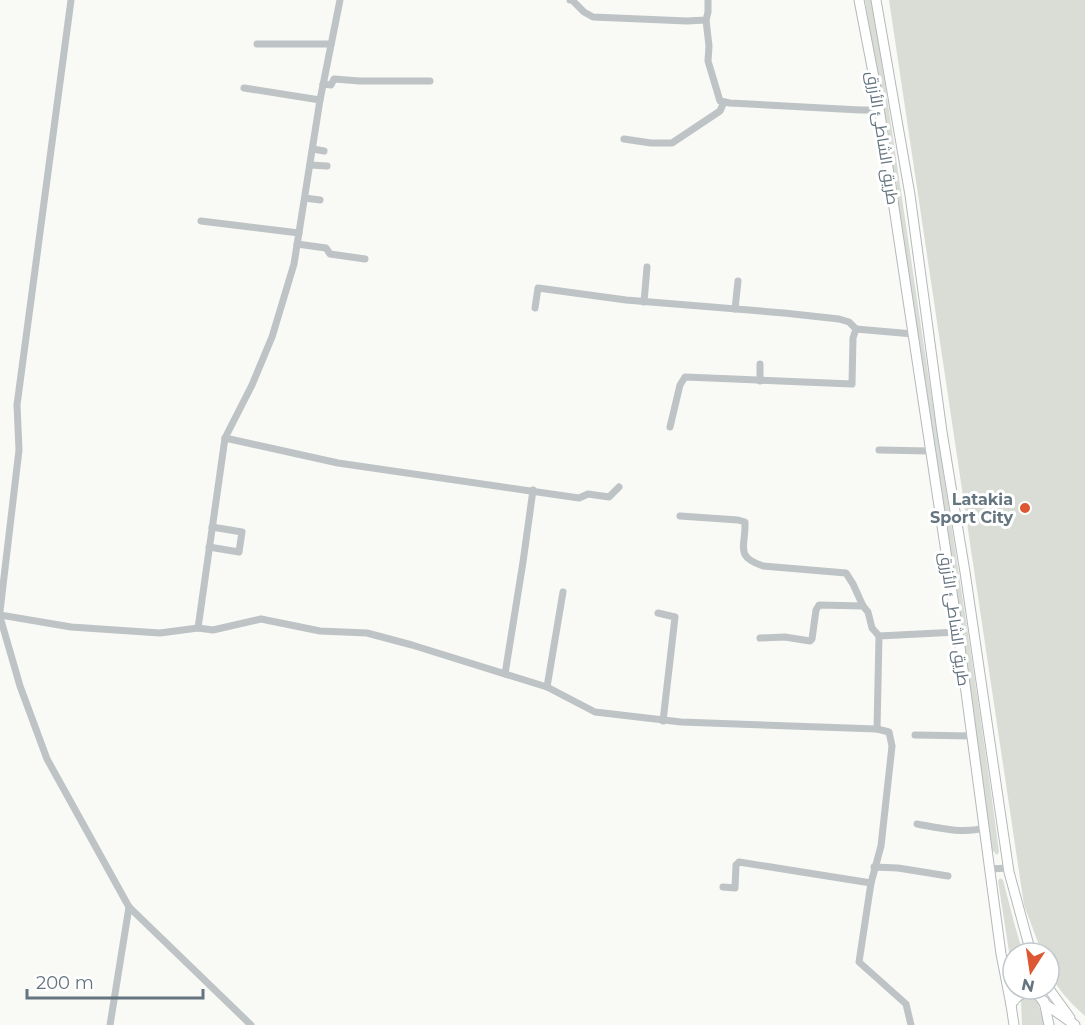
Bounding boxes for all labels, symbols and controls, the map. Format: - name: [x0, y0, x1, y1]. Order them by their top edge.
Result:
- street label: طريق الشاطئ الأزرق: [862, 70, 902, 206]
- place label: Latakia Sport City: [930, 490, 1013, 527]
- marker: Latakia Sport City: [1018, 501, 1032, 515]
- street label: طريق الشاطئ الأزرق: [935, 551, 973, 687]
- north arrow: [1001, 941, 1061, 1001]
- scale bar: [27, 962, 202, 1000]
- text: 200 m: [36, 972, 94, 994]
- text: N: [1020, 975, 1036, 996]

